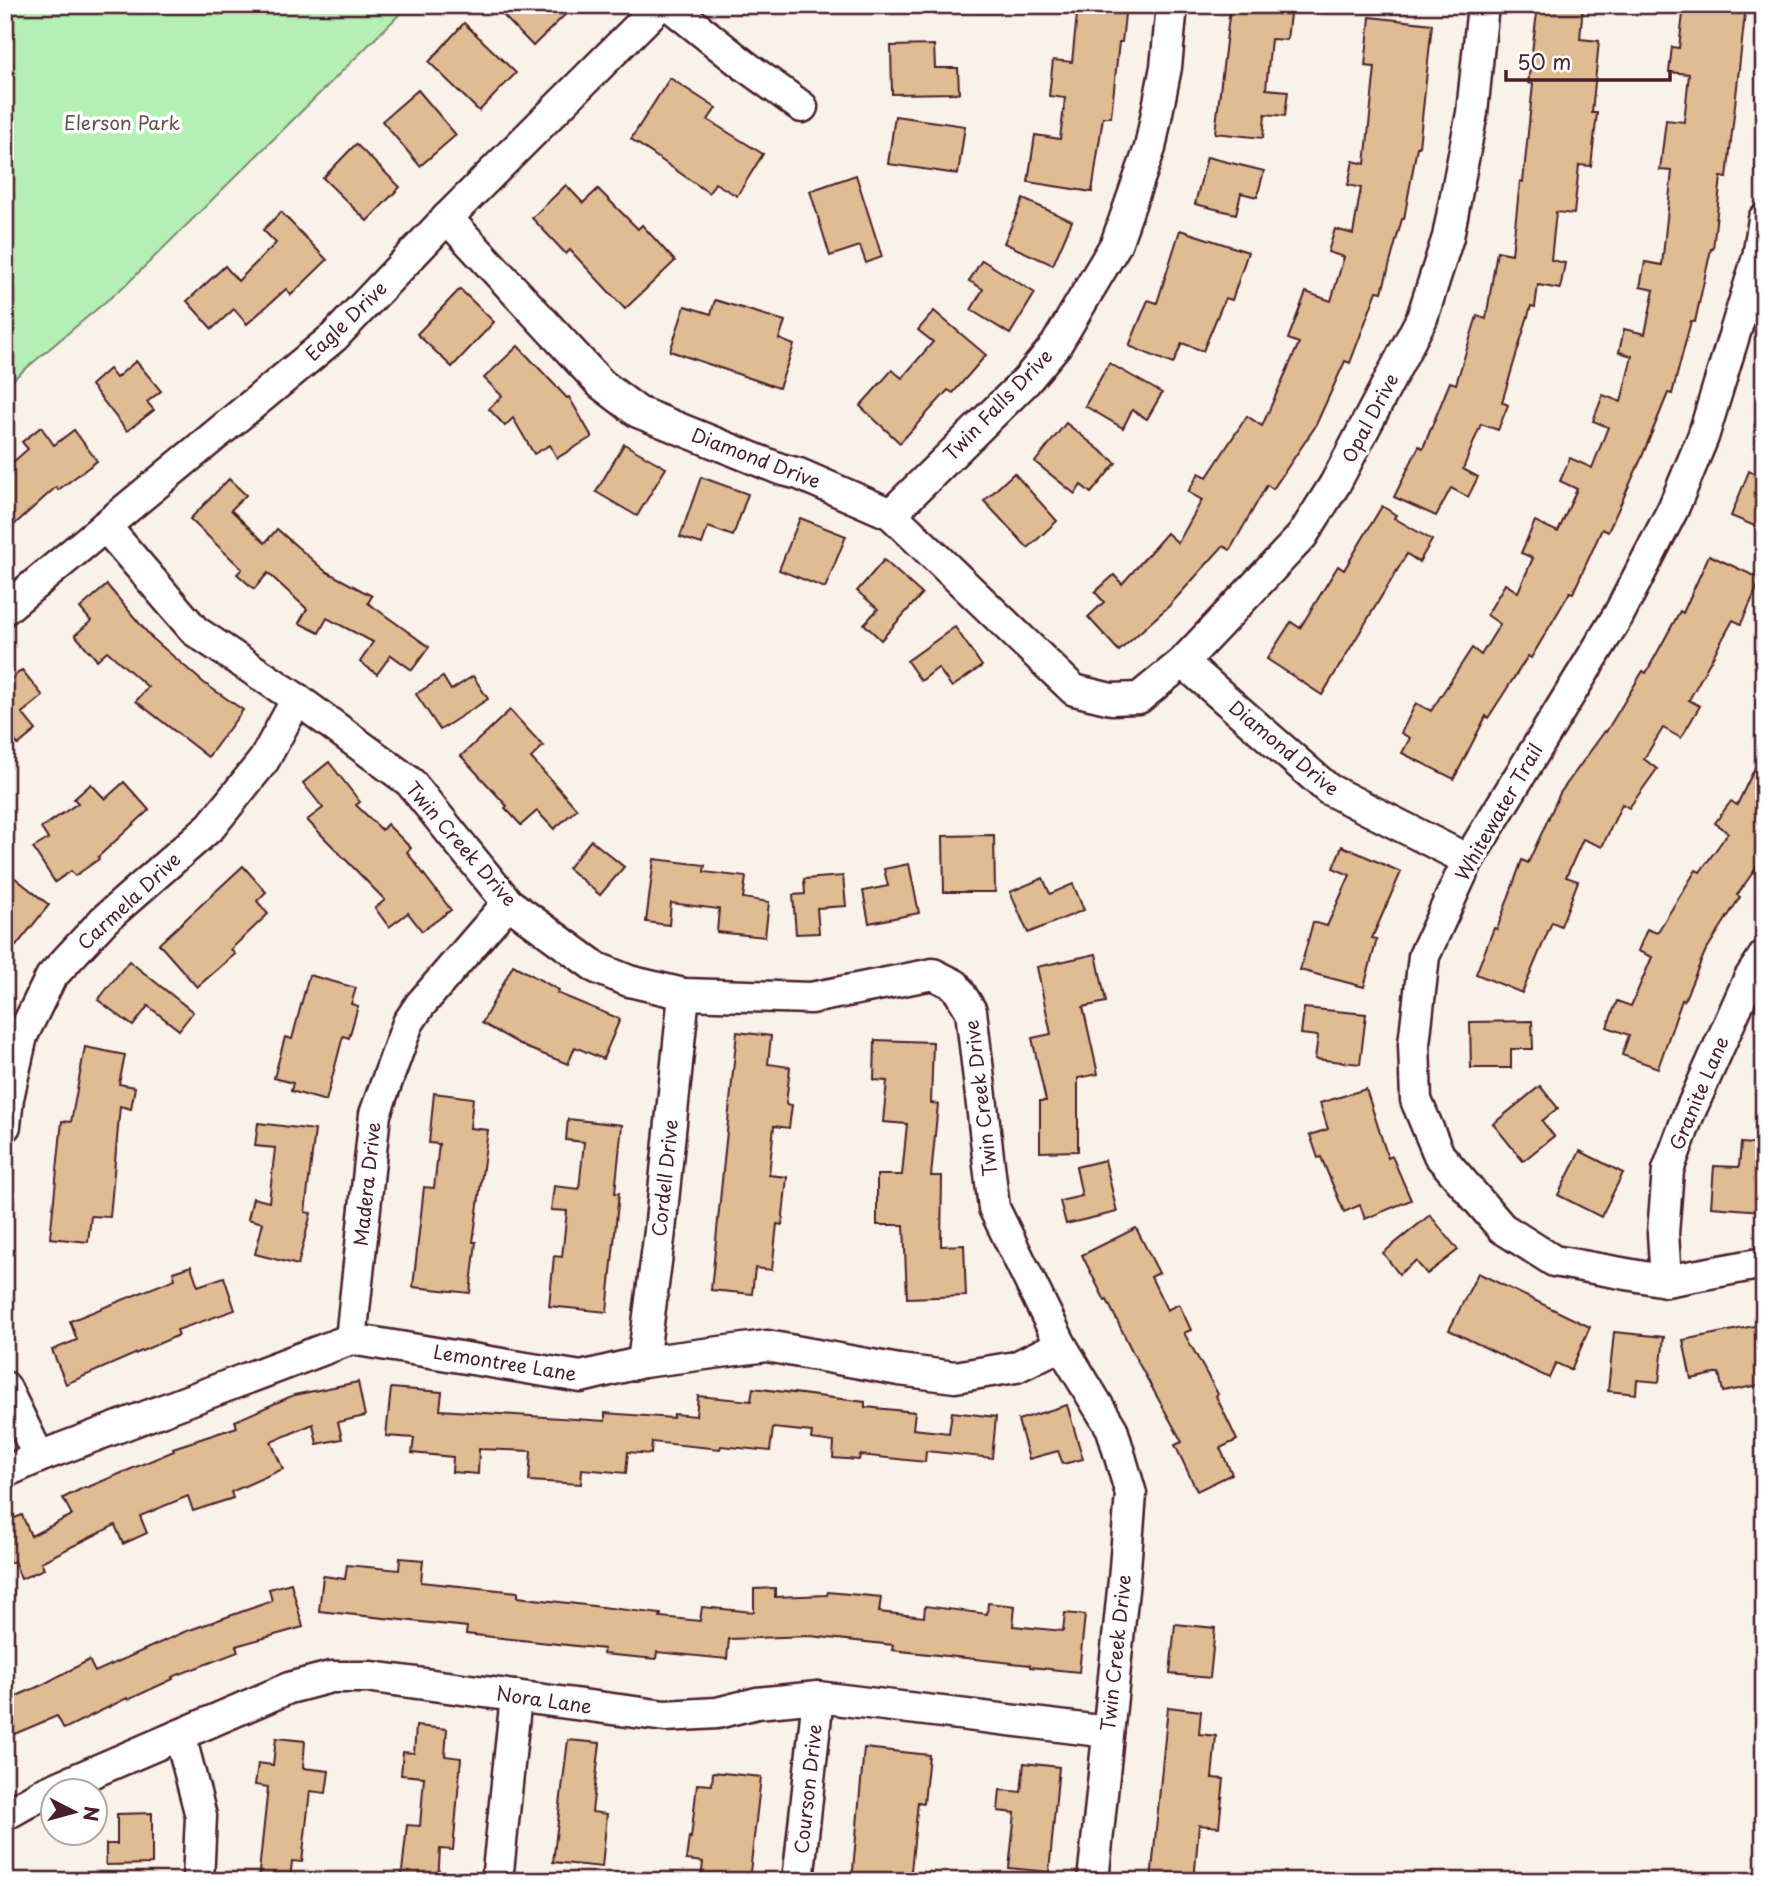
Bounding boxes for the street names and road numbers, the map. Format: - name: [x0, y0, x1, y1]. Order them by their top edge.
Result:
- street label: Eagle Drive: [298, 274, 393, 367]
- street label: Twin Falls Drive: [936, 342, 1058, 467]
- street label: Opal Drive: [1334, 368, 1404, 467]
- street label: Diamond Drive: [688, 420, 825, 495]
- street label: Diamond Drive: [1224, 693, 1346, 802]
- street label: Whitewater Trail: [1447, 738, 1549, 885]
- street label: Twin Creek Drive: [400, 775, 524, 912]
- street label: Carmela Drive: [70, 845, 186, 956]
- street label: Twin Creek Drive: [957, 1018, 1003, 1178]
- street label: Granite Lane: [1661, 1031, 1735, 1154]
- street label: Cordell Drive: [644, 1118, 684, 1238]
- street label: Madera Drive: [346, 1120, 386, 1247]
- street label: Lemontree Lane: [432, 1337, 579, 1387]
- street label: Twin Creek Drive: [1093, 1573, 1137, 1733]
- street label: Nora Lane: [494, 1678, 594, 1720]
- street label: Courson Drive: [786, 1723, 828, 1855]

